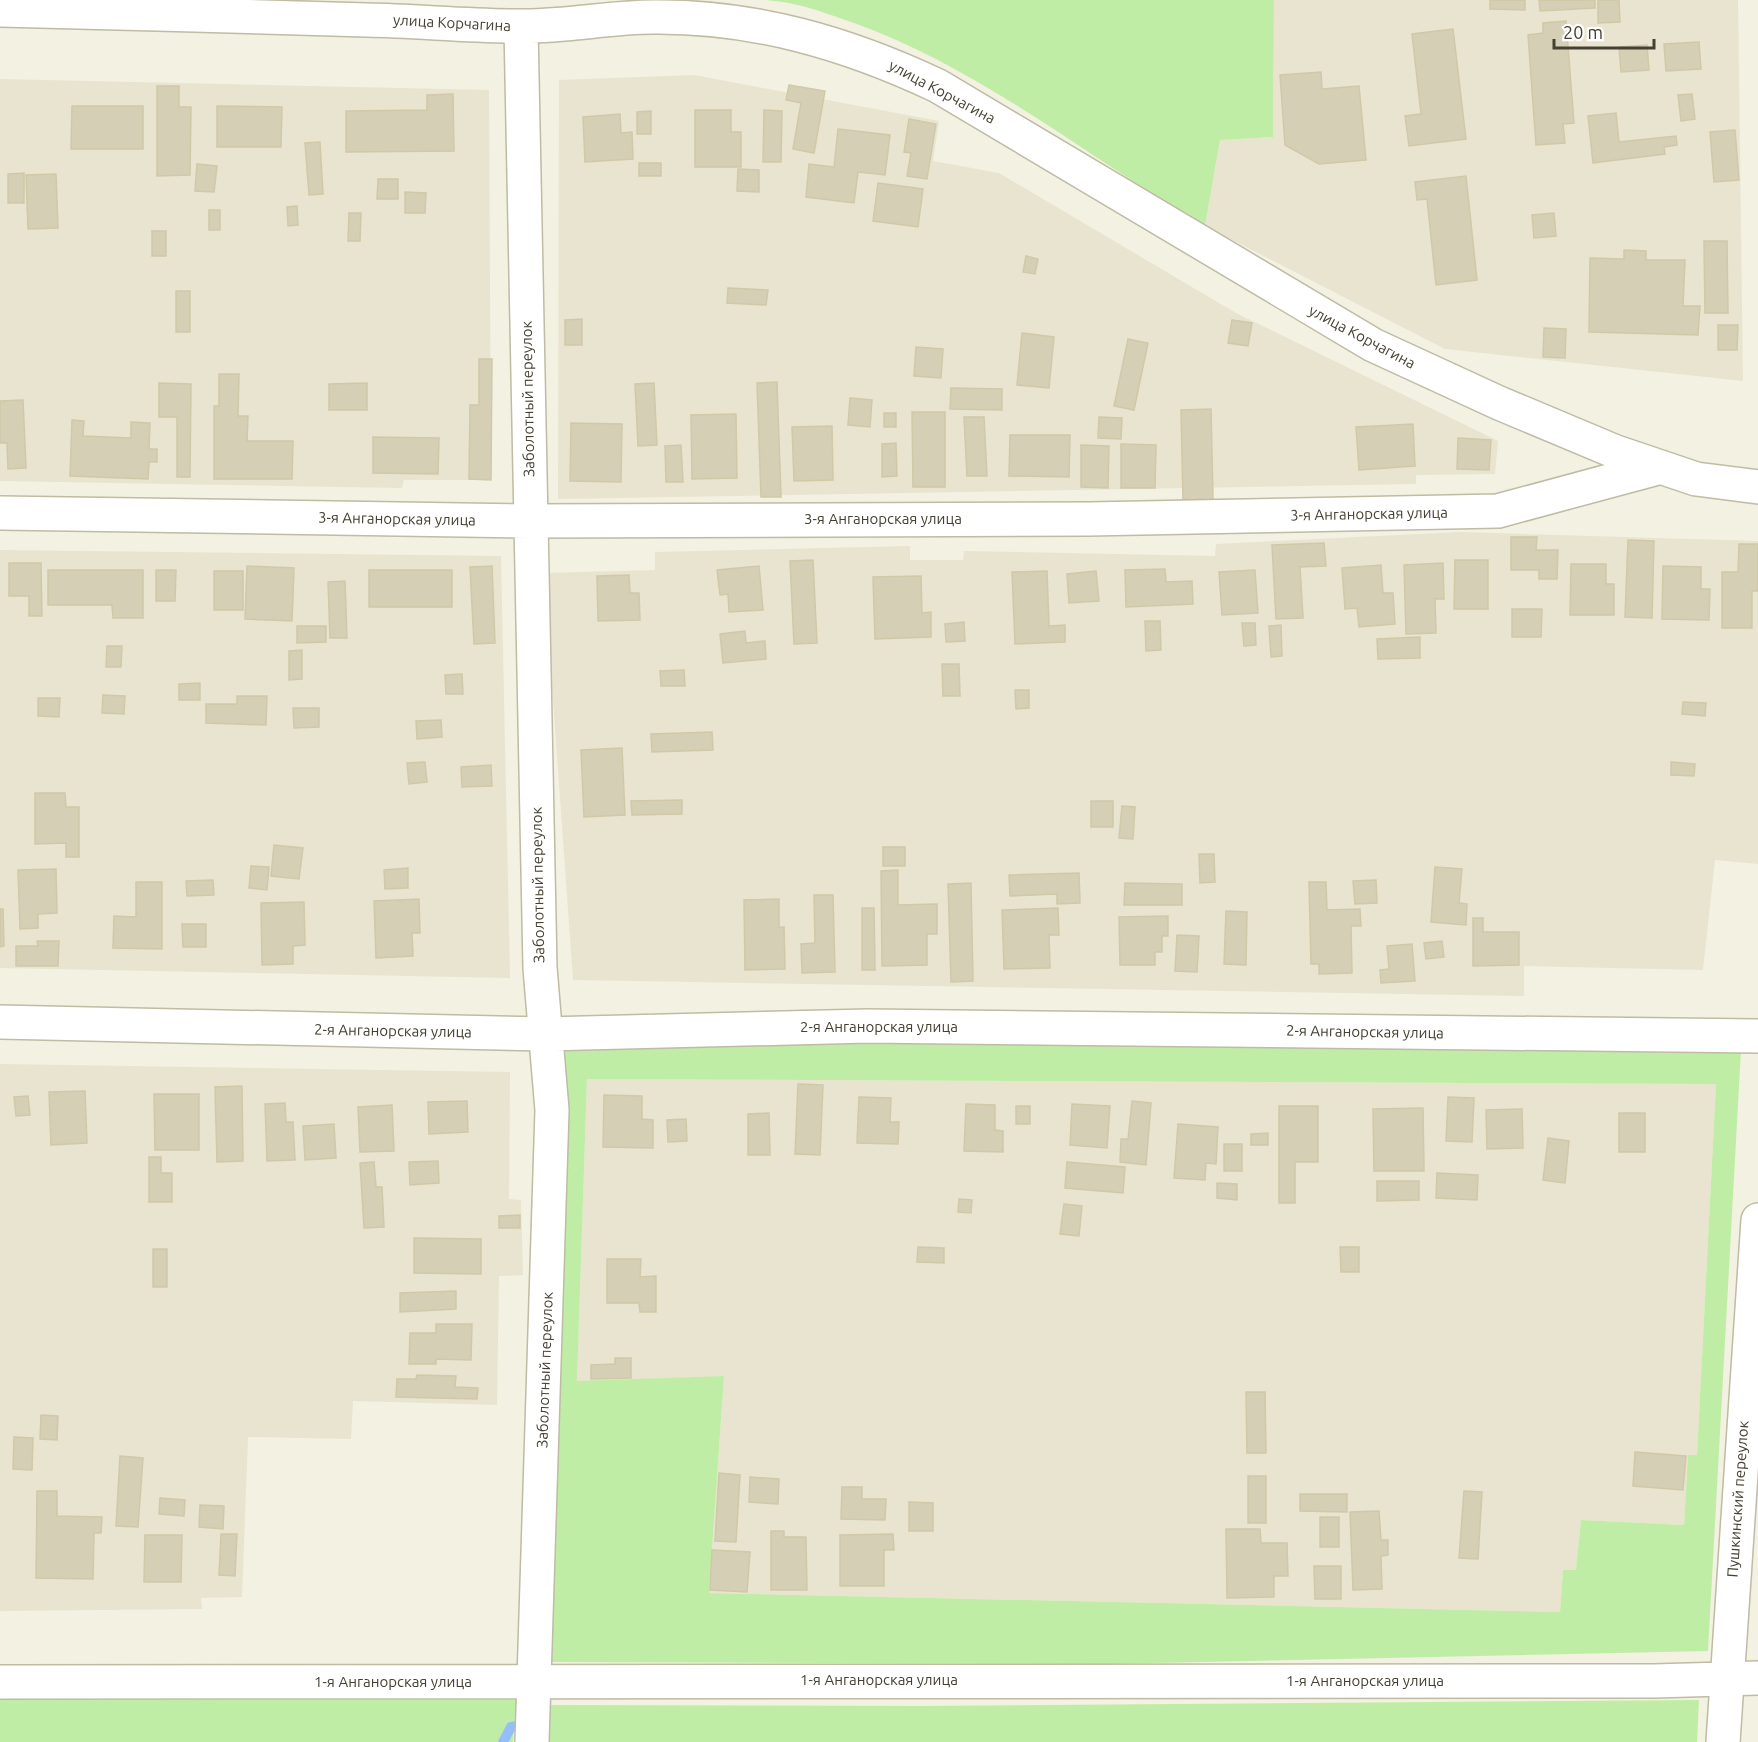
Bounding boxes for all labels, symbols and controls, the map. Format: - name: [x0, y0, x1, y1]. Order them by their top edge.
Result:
- street label: улица Корчагина: [393, 11, 511, 34]
- scale bar: [1554, 12, 1654, 50]
- text: 20 m: [1563, 22, 1603, 42]
- street label: улица Корчагина: [886, 56, 998, 127]
- street label: улица Корчагина: [1306, 301, 1418, 372]
- street label: Заболотный переулок: [518, 320, 537, 477]
- street label: 3-я Анганорская улица: [1290, 504, 1448, 523]
- street label: 3-я Анганорская улица: [318, 509, 476, 528]
- street label: 3-я Анганорская улица: [804, 510, 962, 527]
- street label: Заболотный переулок: [528, 806, 547, 963]
- street label: 2-я Анганорская улица: [800, 1018, 958, 1035]
- street label: 2-я Анганорская улица: [314, 1021, 472, 1040]
- street label: 2-я Анганорская улица: [1286, 1022, 1444, 1041]
- street label: Заболотный переулок: [533, 1291, 556, 1448]
- street label: Пушкинский переулок: [1724, 1420, 1751, 1578]
- street label: 1-я Анганорская улица: [800, 1671, 958, 1688]
- street label: 1-я Анганорская улица: [1286, 1672, 1444, 1689]
- street label: 1-я Анганорская улица: [314, 1673, 472, 1690]

